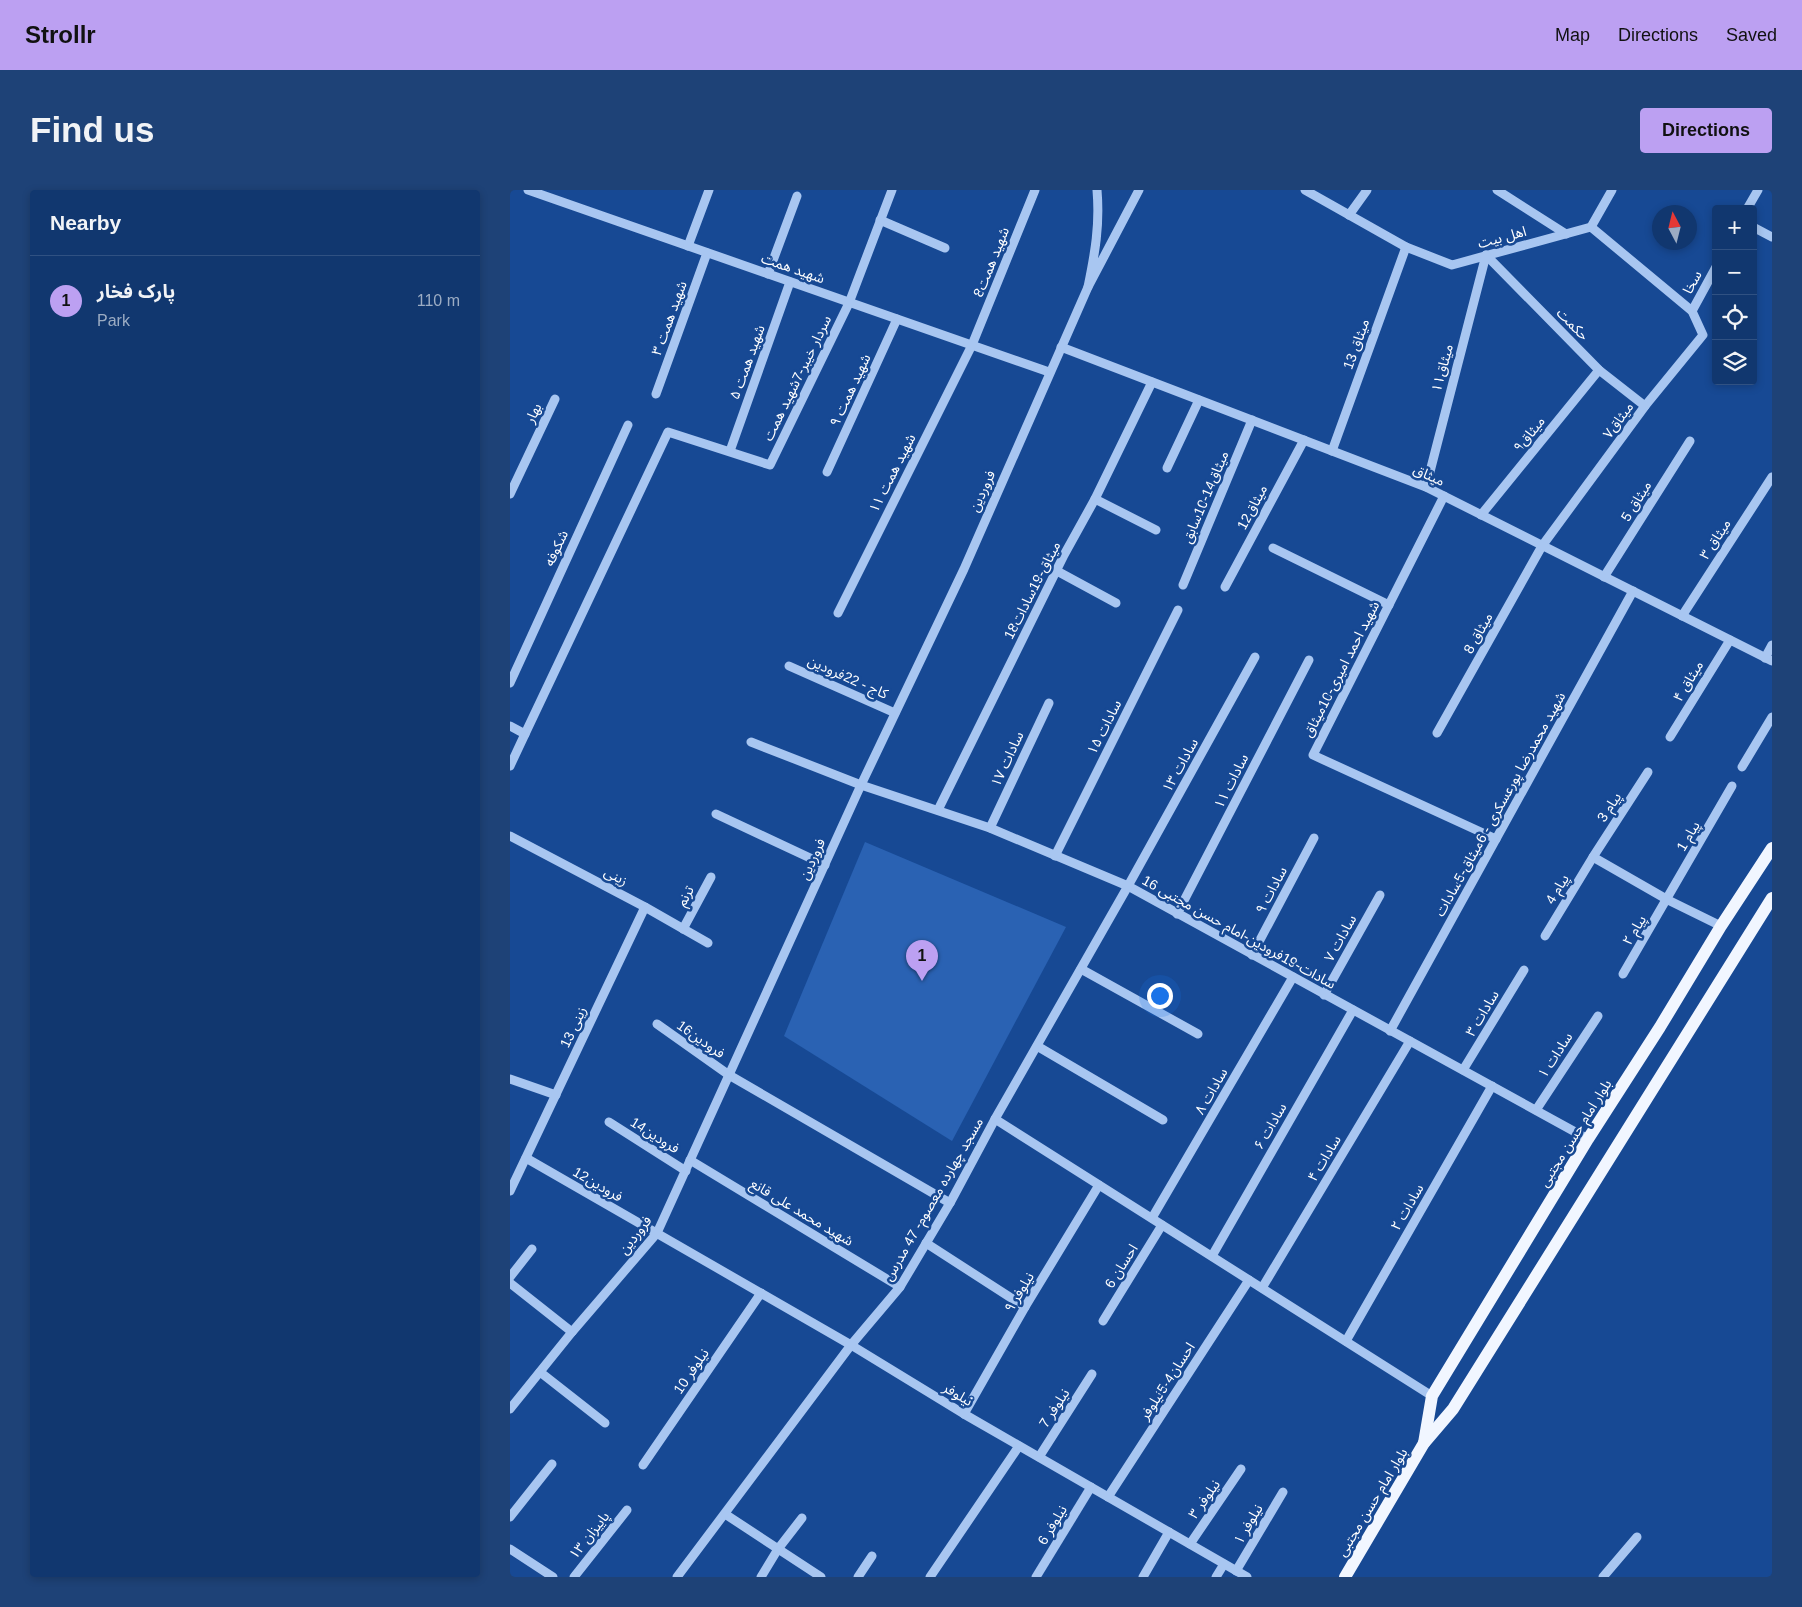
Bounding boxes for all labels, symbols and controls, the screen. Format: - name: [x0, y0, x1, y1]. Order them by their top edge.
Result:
- text: Strollr: [25, 21, 96, 48]
- text: Map: [1555, 25, 1590, 45]
- text: Directions: [1618, 25, 1698, 45]
- text: Saved: [1726, 25, 1777, 45]
- button: Directions: [1640, 108, 1772, 153]
- text: Find us: [30, 110, 154, 149]
- north arrow: [1652, 205, 1697, 250]
- map controls: [1712, 205, 1757, 385]
- button: +: [1712, 205, 1757, 250]
- text: Nearby: [50, 211, 121, 234]
- street label: اهل بیت: [1476, 223, 1528, 252]
- street label: 8شهید همت: [970, 225, 1013, 300]
- street label: شهید همت: [759, 250, 827, 287]
- button: −: [1712, 250, 1757, 295]
- street label: سخا: [1679, 268, 1705, 296]
- street label: شهید همت ۳: [648, 279, 691, 358]
- text: پارک فخار: [97, 281, 175, 302]
- text: 1: [62, 292, 70, 309]
- text: 110 m: [417, 292, 460, 309]
- button: locate: [1712, 295, 1757, 340]
- street label: حکمت: [1554, 305, 1592, 343]
- text: Park: [97, 312, 130, 329]
- street label: سردار خیبر-7شهید همت: [760, 313, 835, 444]
- street label: میثاق 13: [1340, 317, 1373, 371]
- street label: شهید همت ۵: [726, 323, 769, 402]
- button: layers: [1712, 340, 1757, 385]
- street label: میثاق۱۱: [1428, 342, 1456, 394]
- street label: شهید همت ۹: [826, 351, 875, 429]
- street label: میثاق۷: [1600, 399, 1637, 441]
- street label: بهار: [521, 400, 545, 427]
- street label: میثاق۹: [1510, 413, 1548, 455]
- street label: شهید همت ۱۱: [865, 431, 920, 515]
- street label: میثاق14-10سابق: [1178, 448, 1233, 546]
- street label: میثاق: [1411, 461, 1447, 489]
- street label: فروردین: [966, 468, 999, 515]
- street label: میثاق 5: [1617, 478, 1655, 524]
- street label: 12میثاق: [1234, 482, 1270, 532]
- street label: میثاق ۳: [1696, 516, 1734, 562]
- street label: شکوفه: [541, 527, 572, 569]
- street label: 18میثاق-19سادات: [1000, 538, 1064, 642]
- street label: شهید احمد امیری-10میثاق: [1300, 598, 1383, 740]
- street label: میثاق 8: [1460, 610, 1496, 656]
- street label: کاج - 22فرودین: [804, 652, 891, 705]
- street label: میثاق ۴: [1670, 658, 1706, 704]
- street label: شهید محمدرضا پورعسکری - 6میثاق-5سادات: [1431, 689, 1570, 920]
- street label: سادات ۱۵: [1084, 697, 1125, 757]
- street label: سادات ۱۷: [987, 729, 1027, 789]
- street label: سادات ۱۳: [1159, 735, 1201, 795]
- street label: سادات ۱۱: [1211, 751, 1252, 811]
- street label: پیام 3: [1594, 789, 1627, 826]
- street label: پیام 1: [1673, 818, 1706, 855]
- street label: فروردین: [796, 836, 829, 883]
- street label: زینی: [601, 863, 630, 890]
- street label: سادات ۹: [1252, 864, 1290, 916]
- street label: پیام 4: [1542, 871, 1575, 908]
- street label: سادات-19فرودین-امام حسن مجتبی 16: [1138, 872, 1339, 995]
- street label: ترنم: [673, 883, 700, 910]
- street label: سادات ۷: [1321, 912, 1359, 964]
- street label: پیام ۲: [1619, 912, 1652, 949]
- pin: 1: [906, 940, 938, 981]
- your location: [1147, 983, 1173, 1009]
- street label: سادات ۳: [1462, 987, 1502, 1039]
- street label: زینی 13: [557, 1004, 590, 1051]
- street label: 16فرودین: [673, 1017, 728, 1062]
- street label: سادات ‍‍۱: [1534, 1029, 1576, 1081]
- street label: سادات ۸: [1191, 1065, 1231, 1117]
- street label: بلوار امام حسن مجتبی: [1536, 1076, 1617, 1191]
- street label: سادات ۶: [1250, 1100, 1290, 1152]
- street label: 14فرودین: [627, 1114, 682, 1157]
- street label: مسجد چهارده معصوم- 47 مدرس: [880, 1115, 989, 1285]
- street label: سادات ۴: [1304, 1132, 1344, 1184]
- street label: 12فرودین: [570, 1163, 626, 1205]
- street label: شهید محمد علی قانع: [746, 1175, 856, 1252]
- street label: سادات ۲: [1387, 1181, 1427, 1233]
- street label: فروردین: [615, 1213, 655, 1258]
- street label: احسان 6: [1101, 1241, 1142, 1291]
- street label: نیلوفر ۹: [1001, 1269, 1038, 1315]
- street label: احسان4-5نیلوفر: [1136, 1339, 1199, 1424]
- street label: نیلوفر 10: [670, 1345, 713, 1397]
- street label: نیلوفر: [939, 1378, 976, 1410]
- street label: نیلوفر 7: [1036, 1385, 1073, 1431]
- street label: بلوار امام حسن مجتبی: [1333, 1445, 1413, 1560]
- street label: نیلوفر ۳: [1185, 1476, 1224, 1522]
- street label: نیلوفر ۱: [1230, 1501, 1267, 1547]
- street label: نیلوفر 6: [1034, 1502, 1071, 1548]
- street label: پاییزان ۱۳: [566, 1508, 614, 1563]

